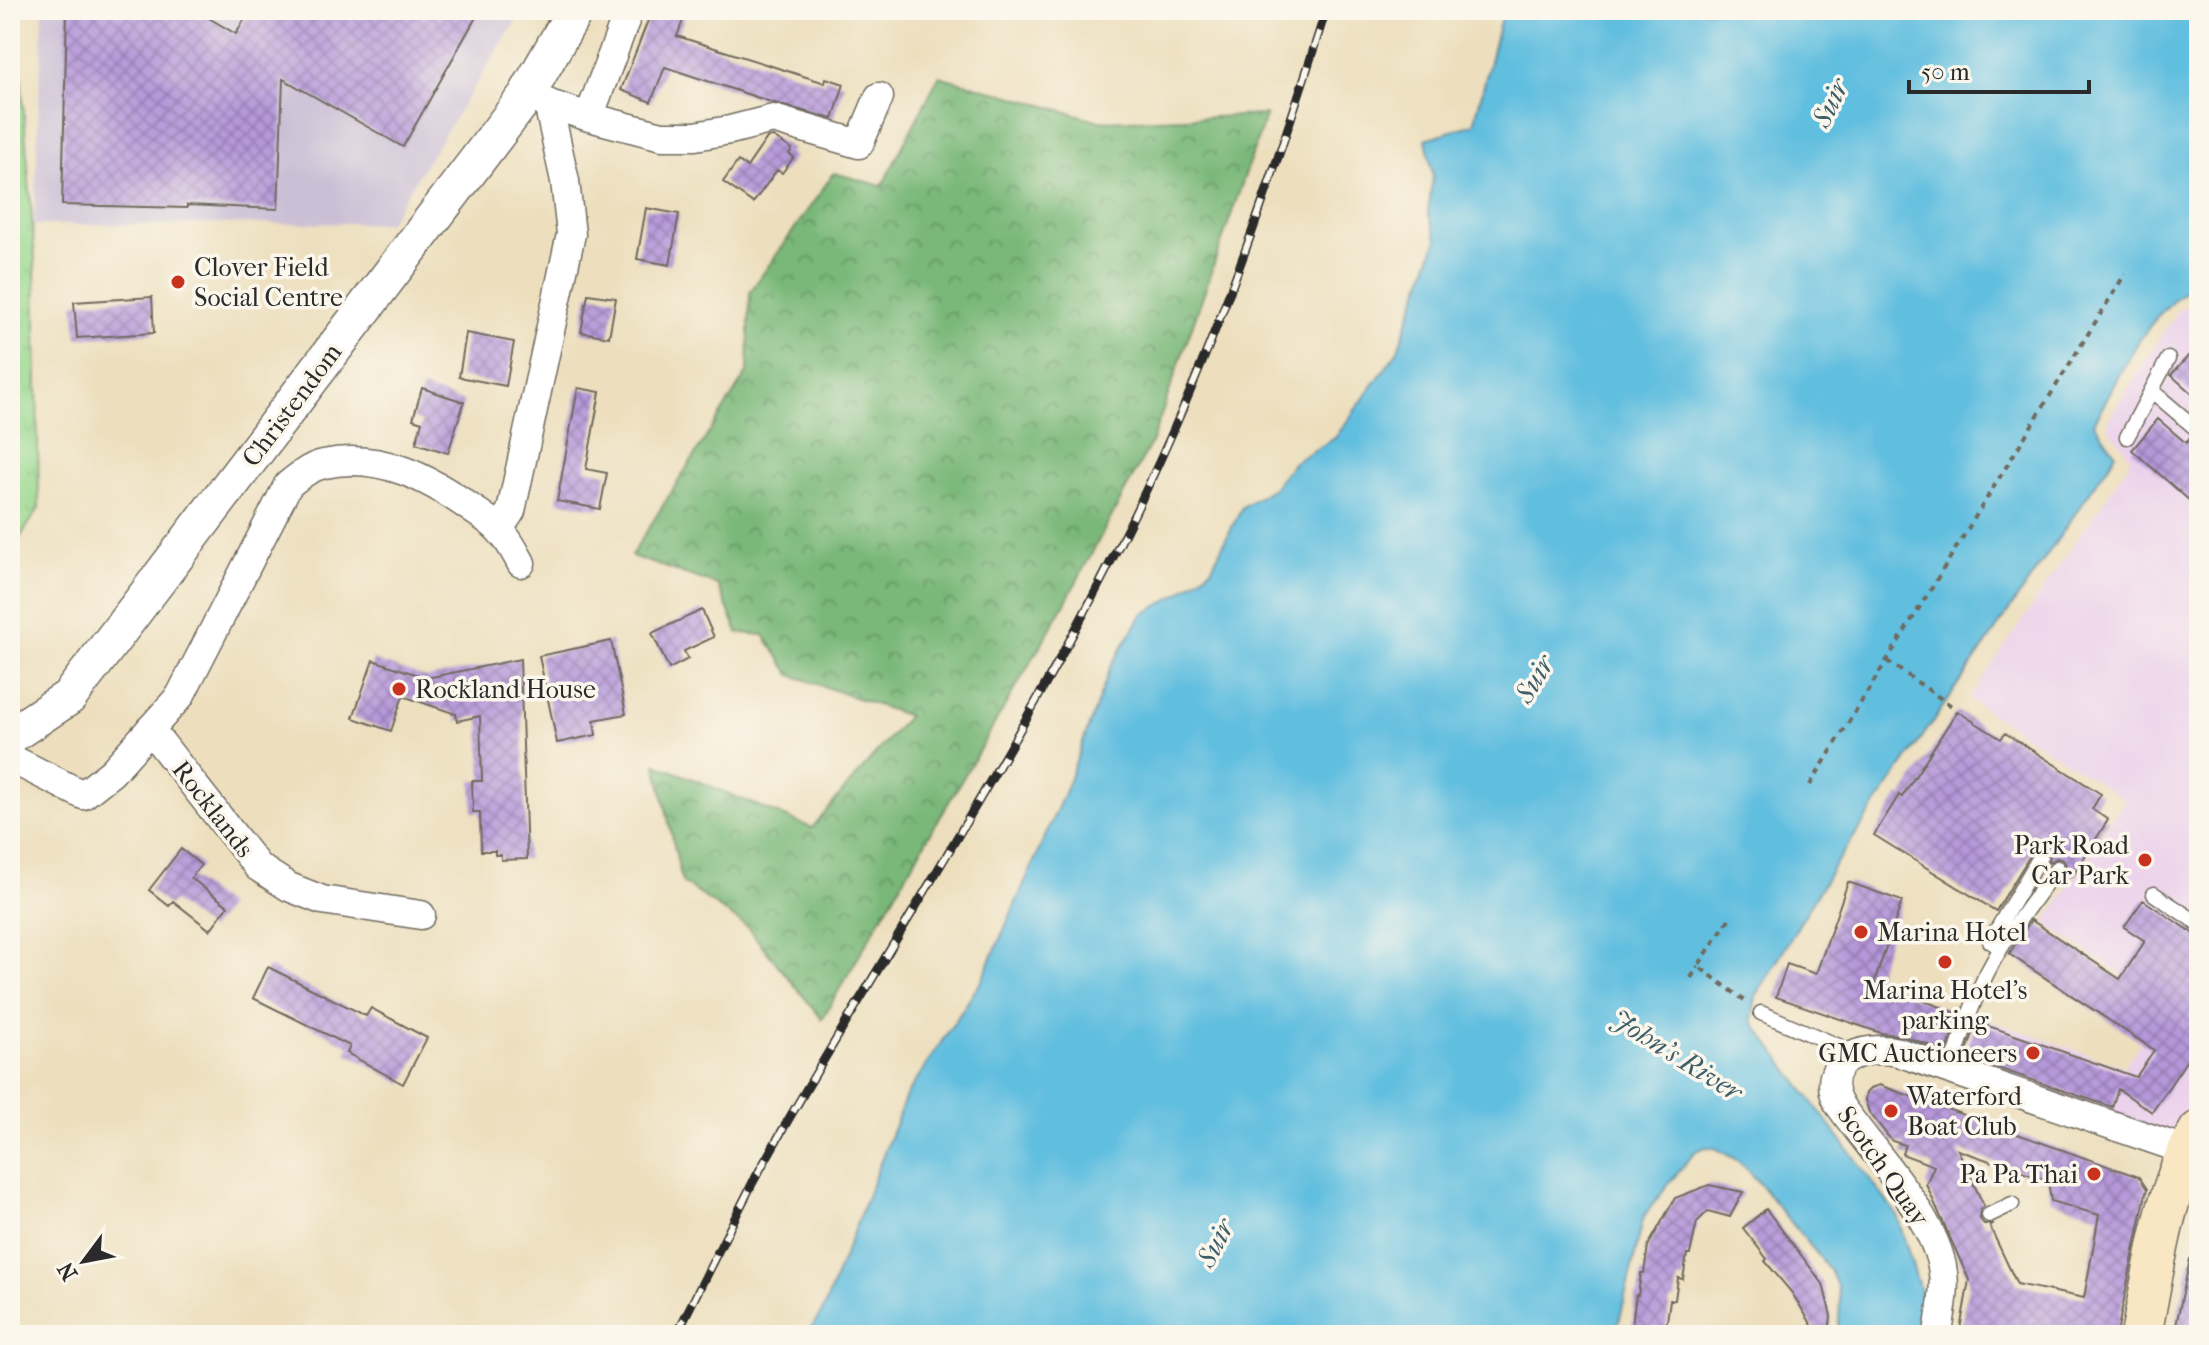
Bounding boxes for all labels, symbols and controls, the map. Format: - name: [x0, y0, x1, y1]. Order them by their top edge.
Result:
- scale bar: [1909, 44, 2089, 94]
- text: 50 m: [1921, 58, 1970, 86]
- water label: Suir: [1804, 71, 1857, 133]
- place label: Clover Field Social Centre: [194, 252, 343, 313]
- marker: Clover Field Social Centre: [169, 273, 187, 291]
- street label: Christendom: [236, 337, 349, 473]
- water label: Suir: [1507, 647, 1562, 710]
- place label: Rockland House: [415, 674, 596, 705]
- marker: Rockland House: [390, 680, 408, 698]
- street label: Rocklands: [166, 754, 260, 864]
- place label: Park Road Car Park: [2014, 830, 2130, 891]
- marker: Park Road Car Park: [2136, 851, 2154, 869]
- place label: Marina Hotel: [1877, 917, 2027, 948]
- marker: Marina Hotel: [1852, 923, 1870, 941]
- marker: Marina Hotel's parking: [1936, 953, 1954, 971]
- place label: Marina Hotel's parking: [1863, 975, 2027, 1036]
- water label: John's River: [1606, 1002, 1750, 1109]
- place label: GMC Auctioneers: [1818, 1038, 2017, 1069]
- marker: GMC Auctioneers: [2024, 1044, 2042, 1062]
- place label: Waterford Boat Club: [1906, 1081, 2023, 1142]
- street label: Scotch Quay: [1830, 1100, 1936, 1233]
- marker: Waterford Boat Club: [1882, 1102, 1900, 1120]
- place label: Pa Pa Thai: [1960, 1159, 2078, 1190]
- marker: Pa Pa Thai: [2085, 1165, 2103, 1183]
- water label: Suir: [1189, 1211, 1242, 1274]
- north arrow: [44, 1221, 124, 1301]
- text: N: [52, 1257, 83, 1285]

